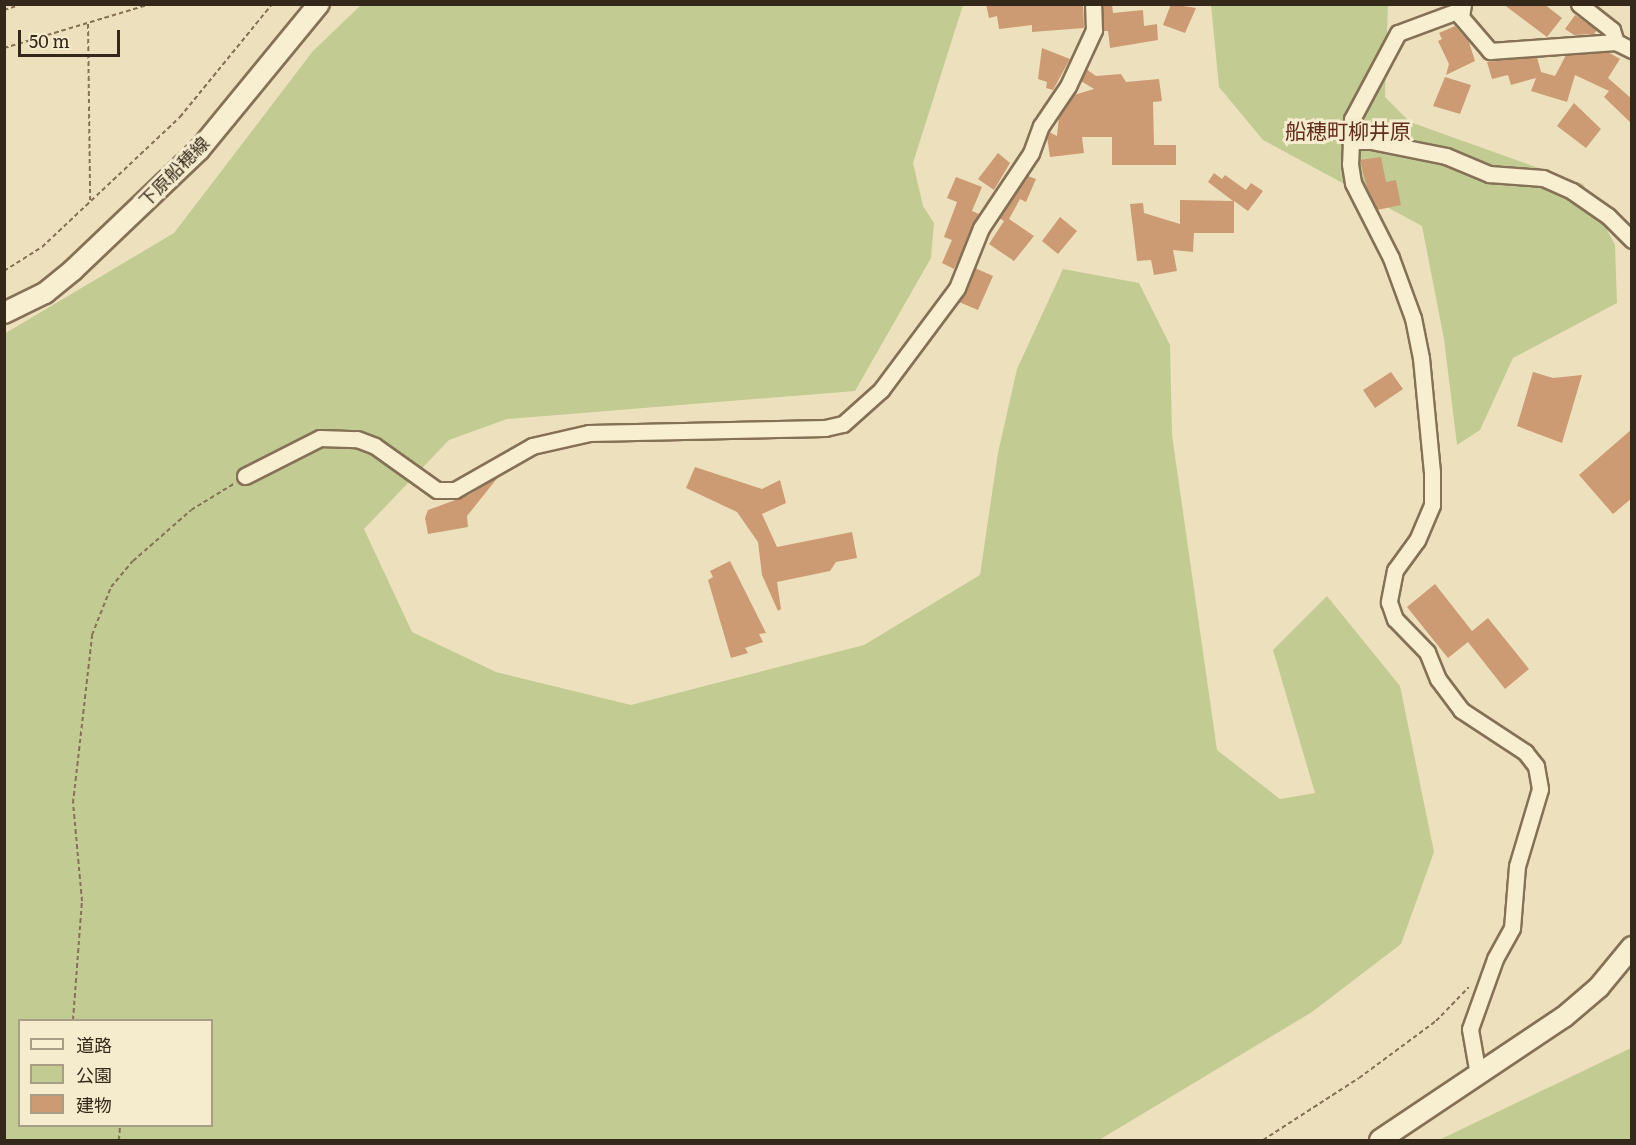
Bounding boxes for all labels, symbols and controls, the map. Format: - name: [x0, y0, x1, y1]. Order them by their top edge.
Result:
- scale bar: [21, 18, 123, 56]
- text: 50 m: [29, 27, 70, 54]
- district label: 船穂町柳井原: [1285, 117, 1411, 143]
- street label: 下原船穂線: [135, 133, 213, 211]
- legend: [18, 1019, 213, 1127]
- text: 道路: [76, 1031, 112, 1058]
- text: 公園: [76, 1061, 112, 1088]
- text: 建物: [76, 1091, 112, 1118]

